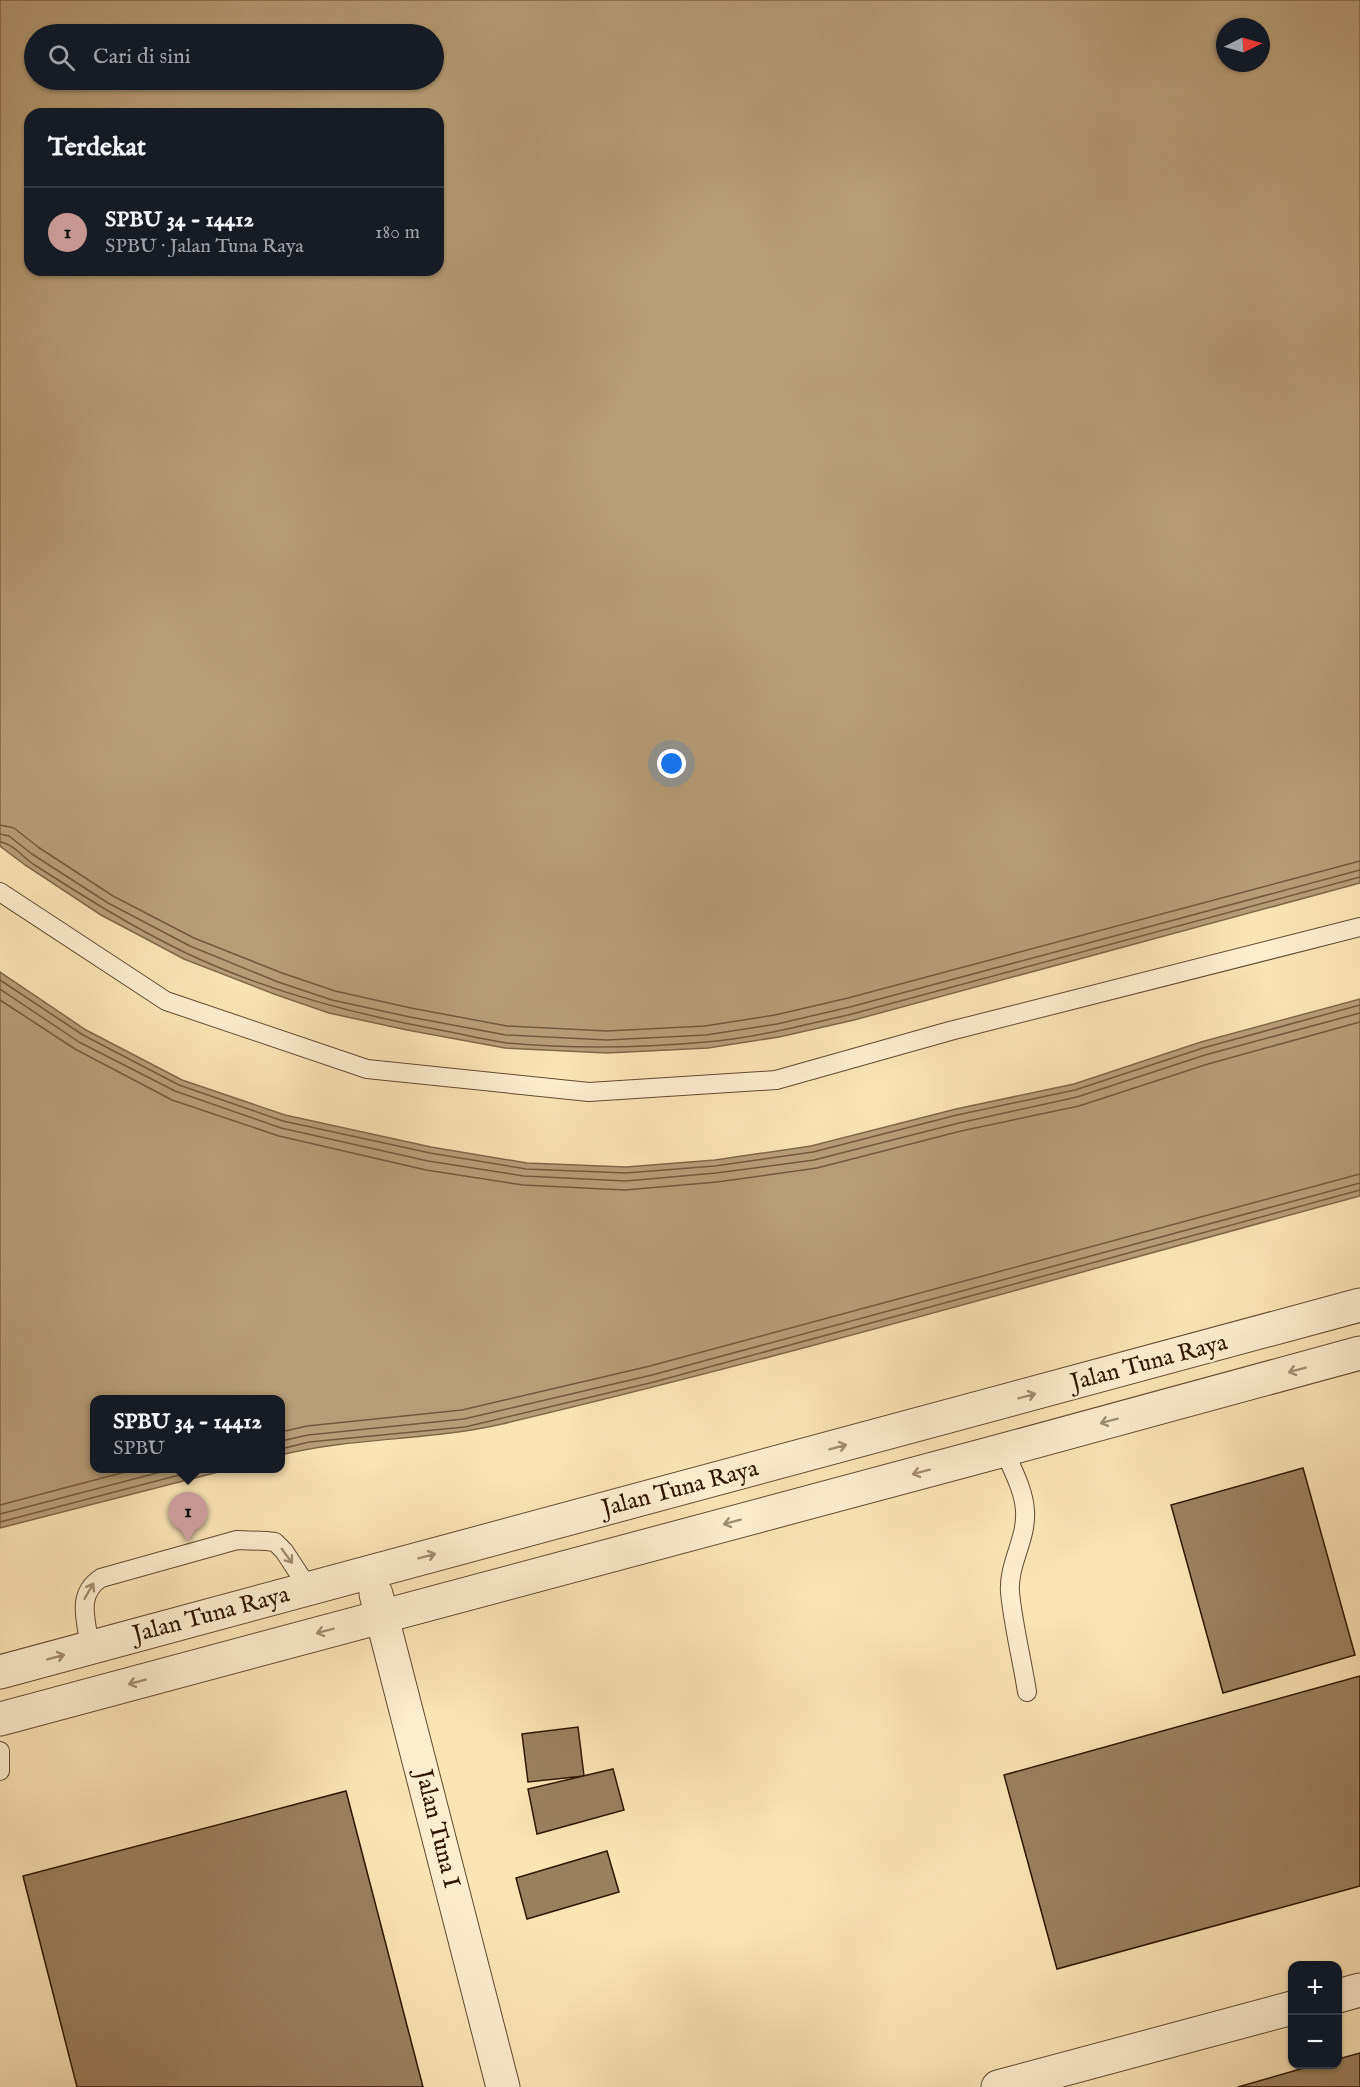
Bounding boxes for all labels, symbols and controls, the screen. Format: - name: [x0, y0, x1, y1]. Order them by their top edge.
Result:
- north arrow: [1216, 18, 1270, 72]
- search box: [24, 24, 444, 90]
- icon: search: [45, 41, 78, 74]
- text: Cari di sini: [93, 43, 191, 71]
- text: Terdekat: [48, 131, 146, 164]
- text: SPBU 34 - 14412: [105, 206, 254, 234]
- text: 1: [64, 220, 71, 245]
- text: 180 m: [375, 220, 420, 245]
- text: SPBU · Jalan Tuna Raya: [105, 234, 304, 259]
- your location: [657, 749, 686, 778]
- street label: Jalan Tuna Raya: [1064, 1327, 1231, 1400]
- one-way arrow: [1288, 1365, 1307, 1376]
- one-way arrow: [1017, 1390, 1036, 1402]
- popup: [90, 1395, 285, 1473]
- text: SPBU 34 - 14412: [113, 1408, 262, 1436]
- one-way arrow: [1100, 1416, 1119, 1428]
- text: SPBU: [113, 1436, 165, 1461]
- one-way arrow: [829, 1441, 848, 1452]
- street label: Jalan Tuna Raya: [595, 1453, 762, 1526]
- one-way arrow: [912, 1467, 931, 1478]
- pin: 1: [168, 1492, 207, 1542]
- one-way arrow: [723, 1517, 742, 1528]
- one-way arrow: [281, 1548, 293, 1564]
- one-way arrow: [417, 1550, 436, 1562]
- street label: Jalan Tuna Raya: [126, 1579, 293, 1652]
- one-way arrow: [84, 1583, 96, 1600]
- one-way arrow: [316, 1626, 335, 1637]
- one-way arrow: [47, 1650, 66, 1662]
- one-way arrow: [128, 1677, 147, 1688]
- street label: Jalan Tuna I: [407, 1764, 467, 1891]
- map controls: [1288, 1961, 1342, 2069]
- button: +: [1288, 1961, 1342, 2015]
- button: −: [1288, 2015, 1342, 2069]

